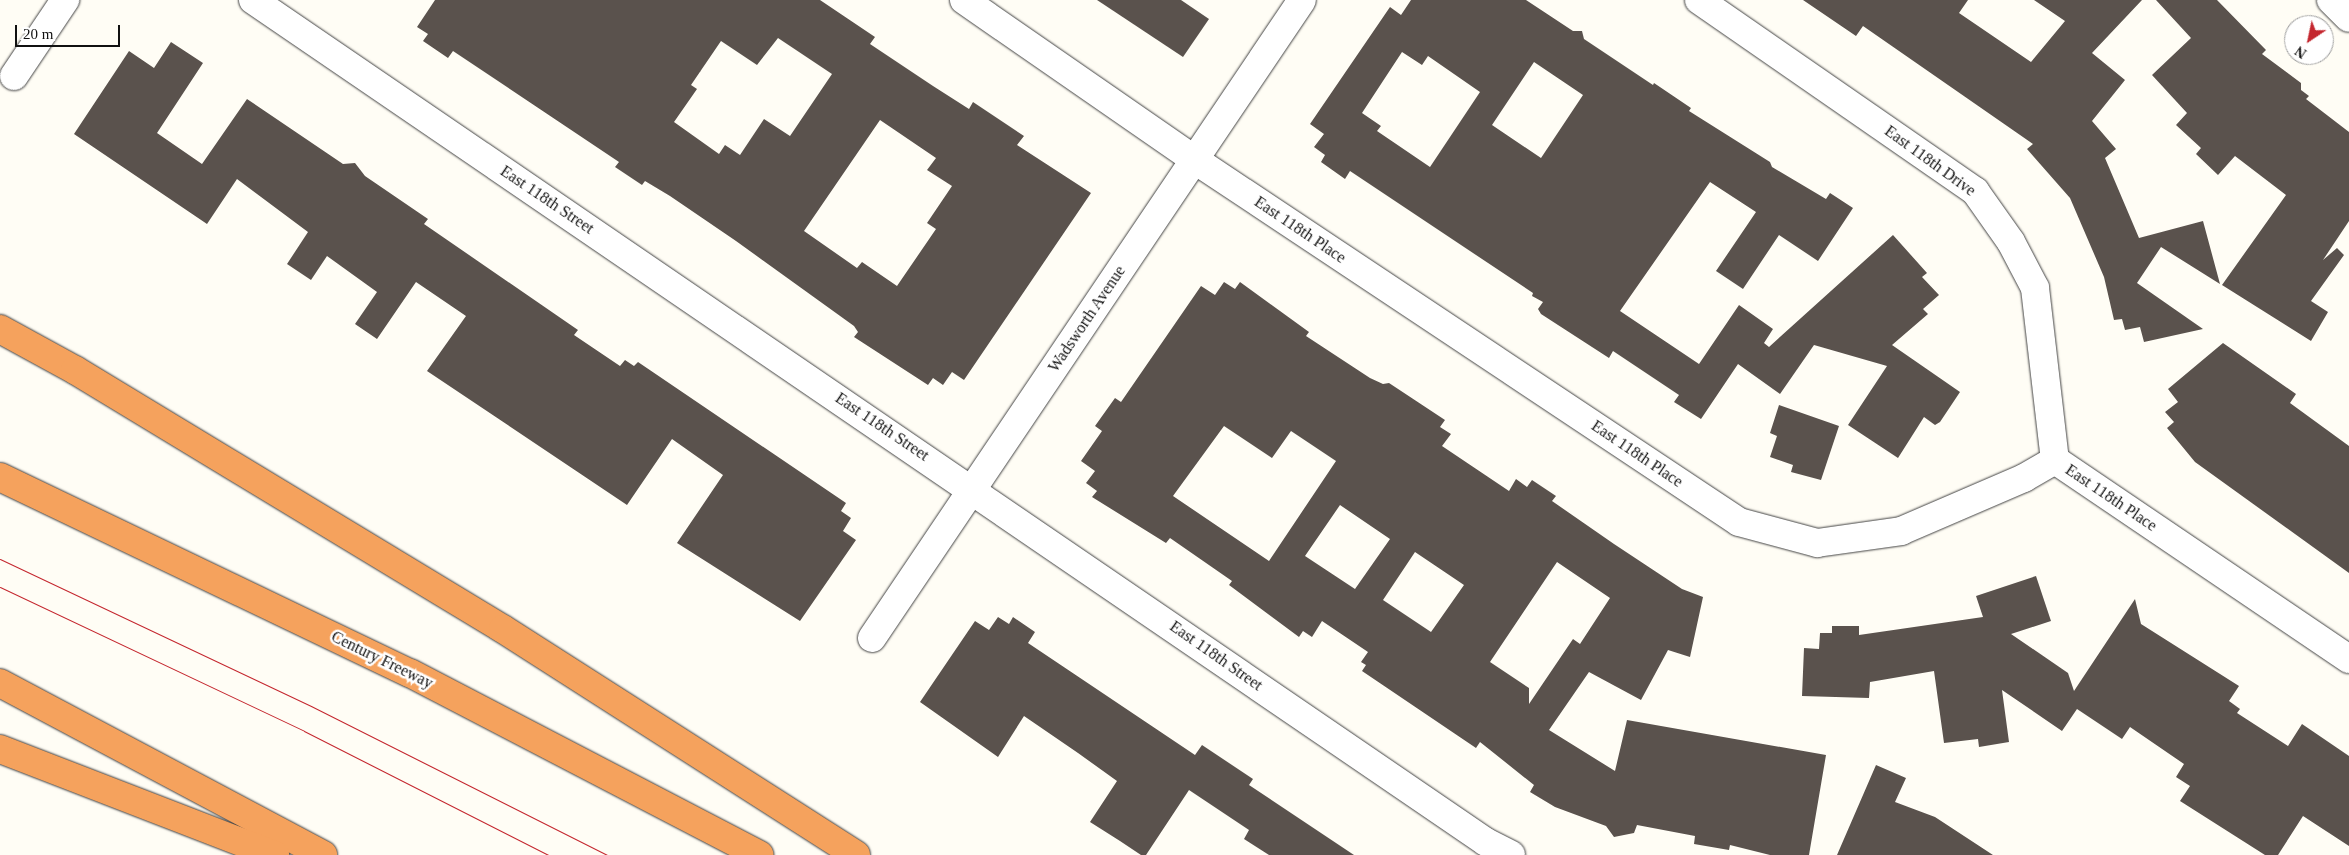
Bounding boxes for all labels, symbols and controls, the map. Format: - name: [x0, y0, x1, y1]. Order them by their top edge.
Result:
- scale bar: [18, 15, 122, 47]
- north arrow: [2284, 15, 2334, 65]
- text: 20 m: [23, 26, 53, 42]
- text: N: [2293, 43, 2309, 61]
- street label: East 118th Drive: [1881, 122, 1979, 200]
- street label: East 118th Street: [497, 162, 597, 238]
- street label: East 118th Place: [1251, 192, 1349, 268]
- street label: Wadsworth Avenue: [1044, 262, 1130, 376]
- street label: East 118th Street: [832, 389, 932, 465]
- street label: East 118th Place: [1588, 416, 1686, 492]
- street label: East 118th Place: [2062, 460, 2160, 536]
- street label: East 118th Street: [1166, 617, 1266, 695]
- street label: Century Freeway: [328, 627, 436, 693]

